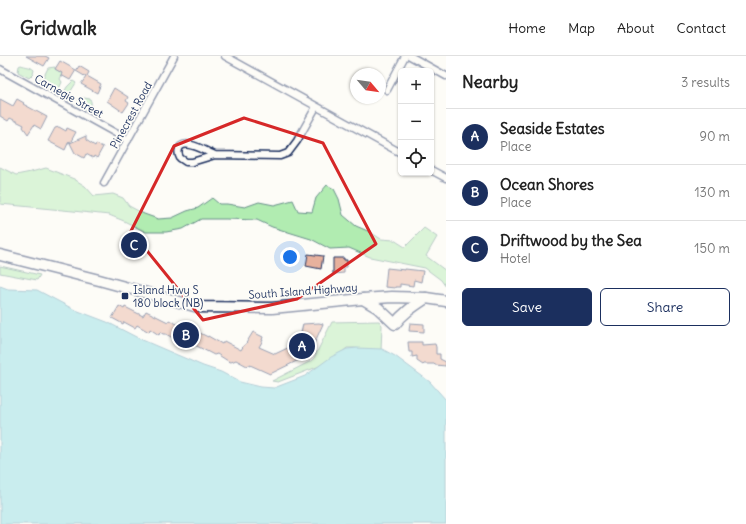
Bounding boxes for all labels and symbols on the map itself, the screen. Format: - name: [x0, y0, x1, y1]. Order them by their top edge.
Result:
- north arrow: [350, 68, 386, 104]
- street label: Carnegie Street: [32, 71, 106, 121]
- street label: Pinecrest Road: [107, 79, 155, 151]
- pin: C: [121, 230, 147, 260]
- your location: [280, 247, 300, 267]
- street label: South Island Highway: [248, 280, 358, 302]
- place label: Island Hwy S 180 block (NB): [133, 283, 203, 310]
- marker: Island Hwy S 180 block (NB): [120, 291, 130, 301]
- pin: B: [173, 320, 199, 350]
- pin: A: [289, 331, 315, 361]

